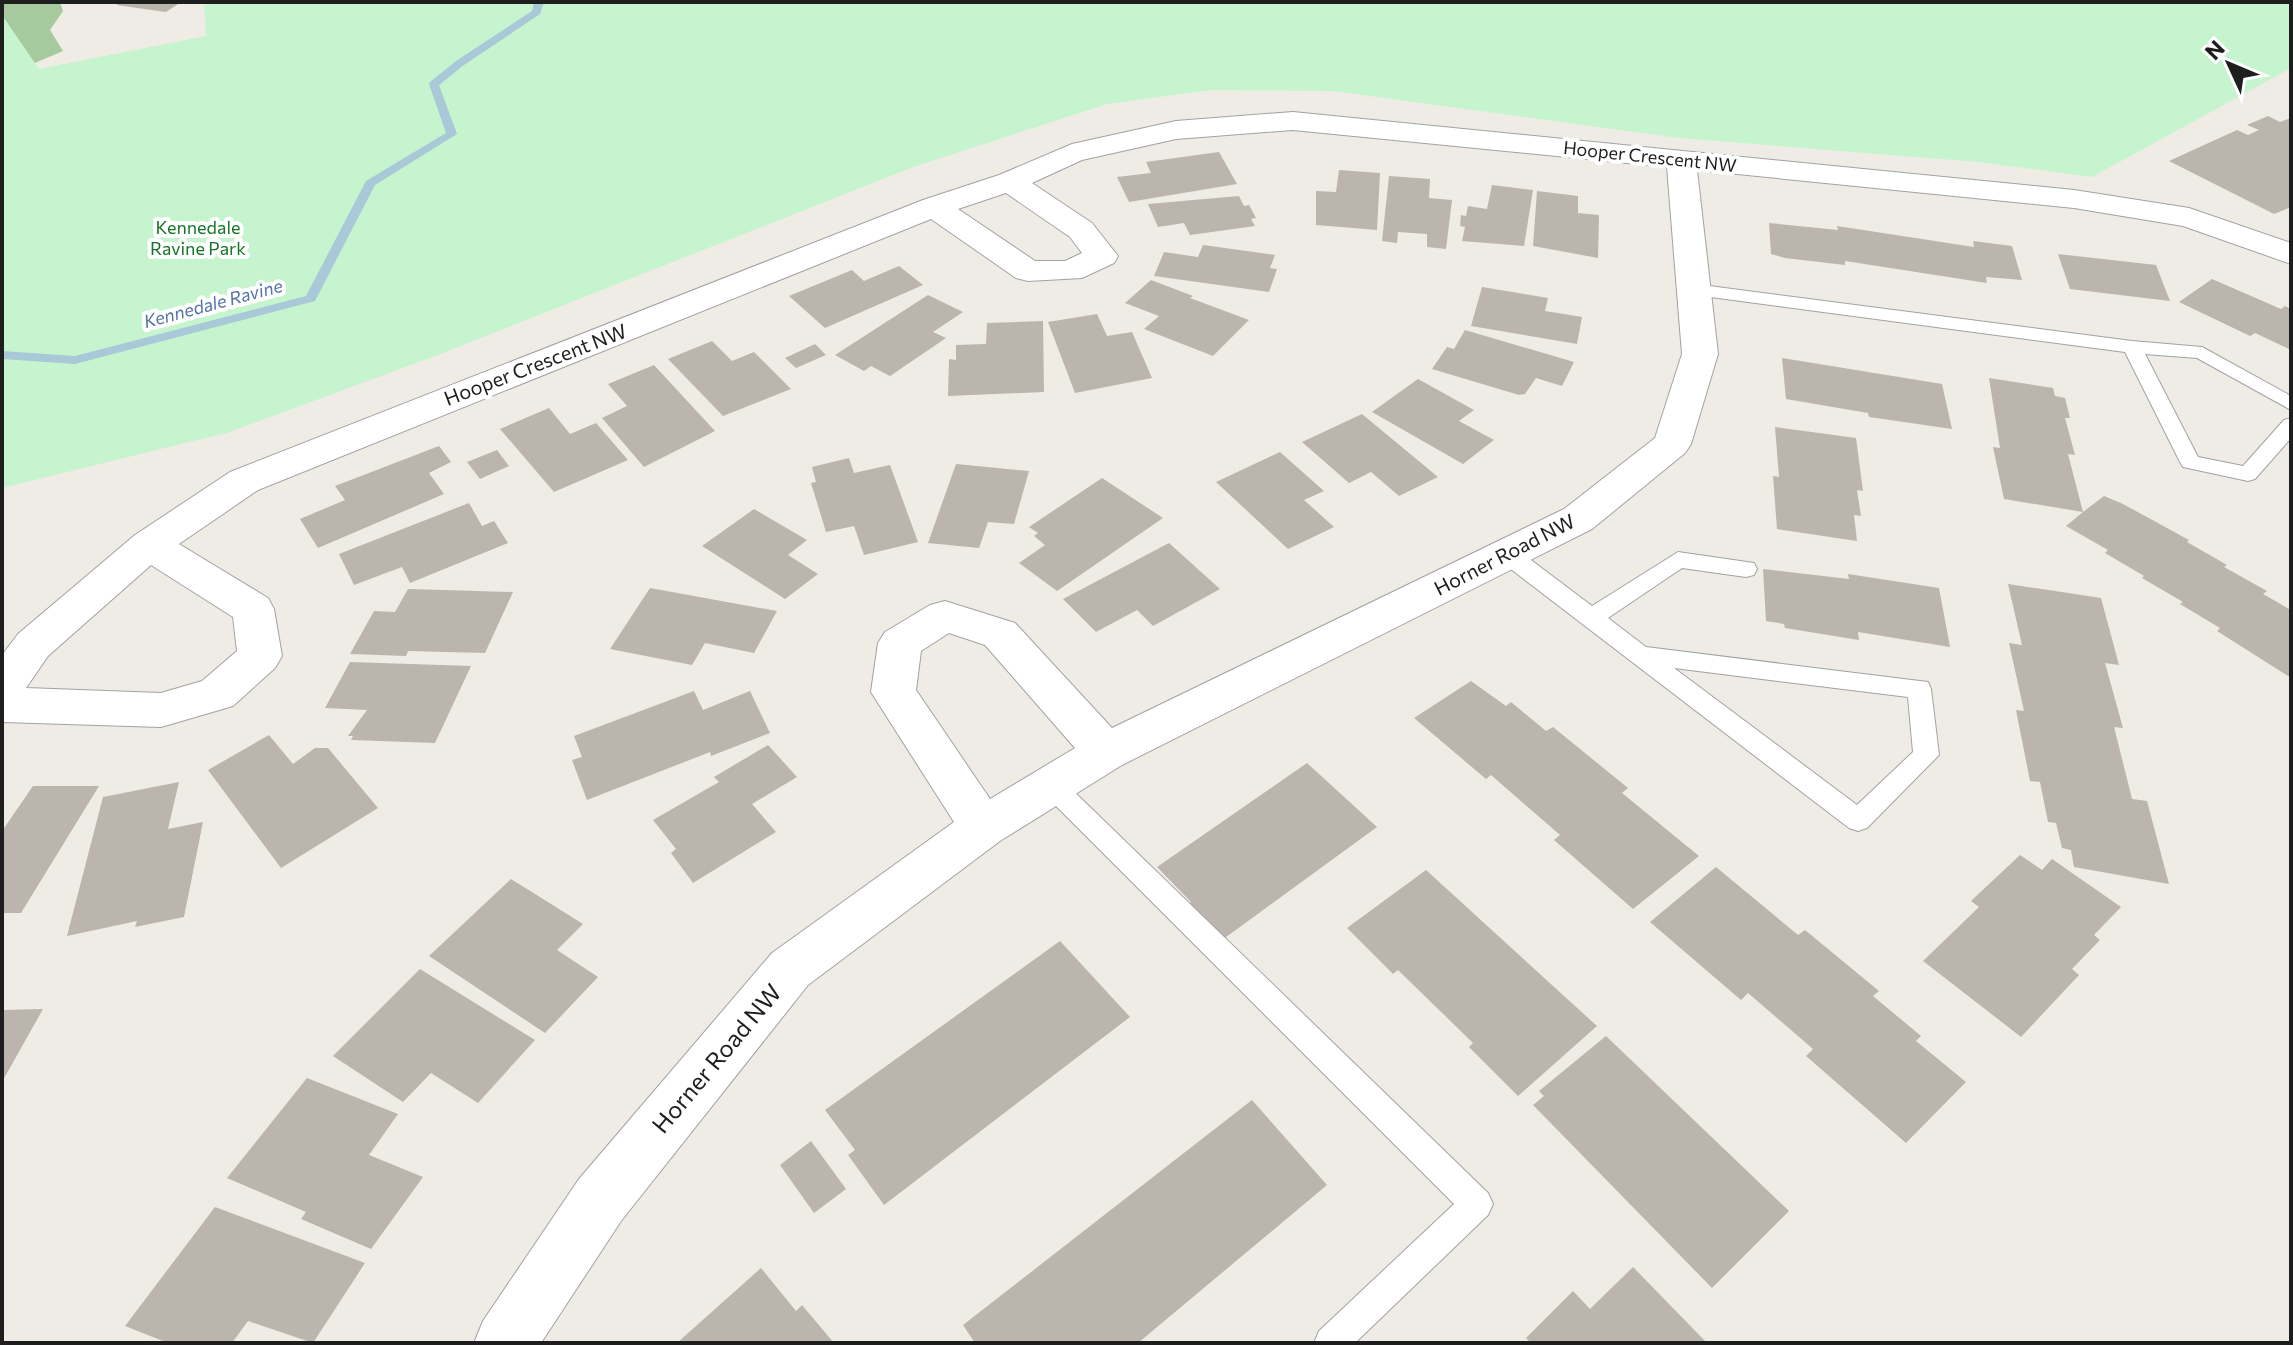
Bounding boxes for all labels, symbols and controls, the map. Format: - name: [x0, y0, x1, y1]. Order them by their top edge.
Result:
- north arrow: [2189, 24, 2269, 104]
- text: N: [2199, 34, 2230, 65]
- street label: Hooper Crescent NW: [1562, 136, 1738, 176]
- park label: Kennedale Ravine Park: [150, 216, 246, 259]
- water label: Kennedale Ravine: [141, 274, 285, 332]
- street label: Hooper Crescent NW: [440, 318, 630, 410]
- street label: Horner Road NW: [1430, 508, 1578, 600]
- street label: Horner Road NW: [645, 978, 787, 1138]

